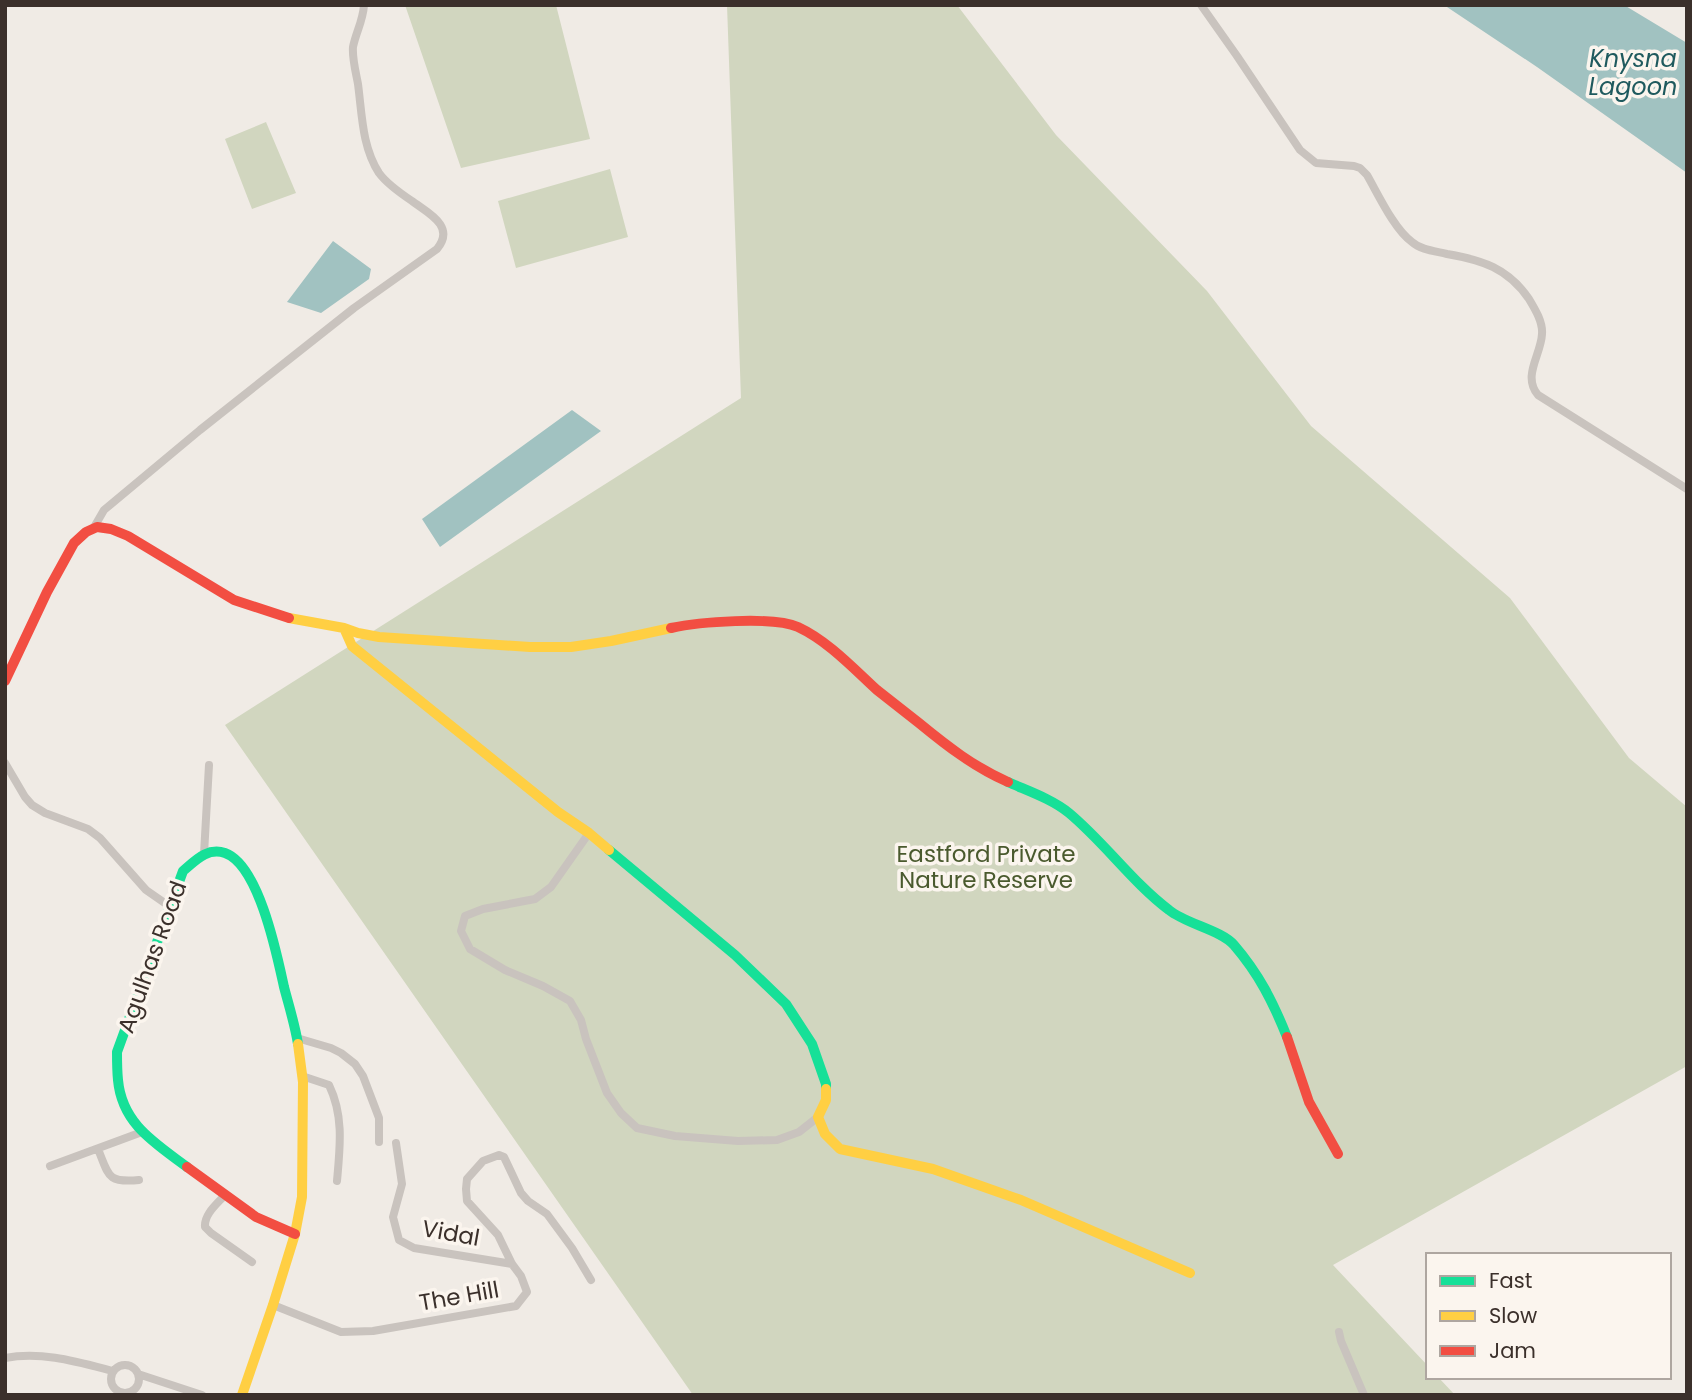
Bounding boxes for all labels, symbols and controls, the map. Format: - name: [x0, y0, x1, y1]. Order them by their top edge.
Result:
- water label: Knysna Lagoon: [1589, 42, 1677, 103]
- park label: Eastford Private Nature Reserve: [897, 838, 1075, 896]
- street label: Agulhas Road: [110, 877, 194, 1037]
- street label: Vidal: [420, 1212, 482, 1254]
- legend: [1426, 1253, 1671, 1379]
- text: Fast: [1489, 1266, 1532, 1295]
- street label: The Hill: [417, 1273, 501, 1319]
- text: Slow: [1489, 1301, 1537, 1330]
- text: Jam: [1489, 1336, 1536, 1365]

